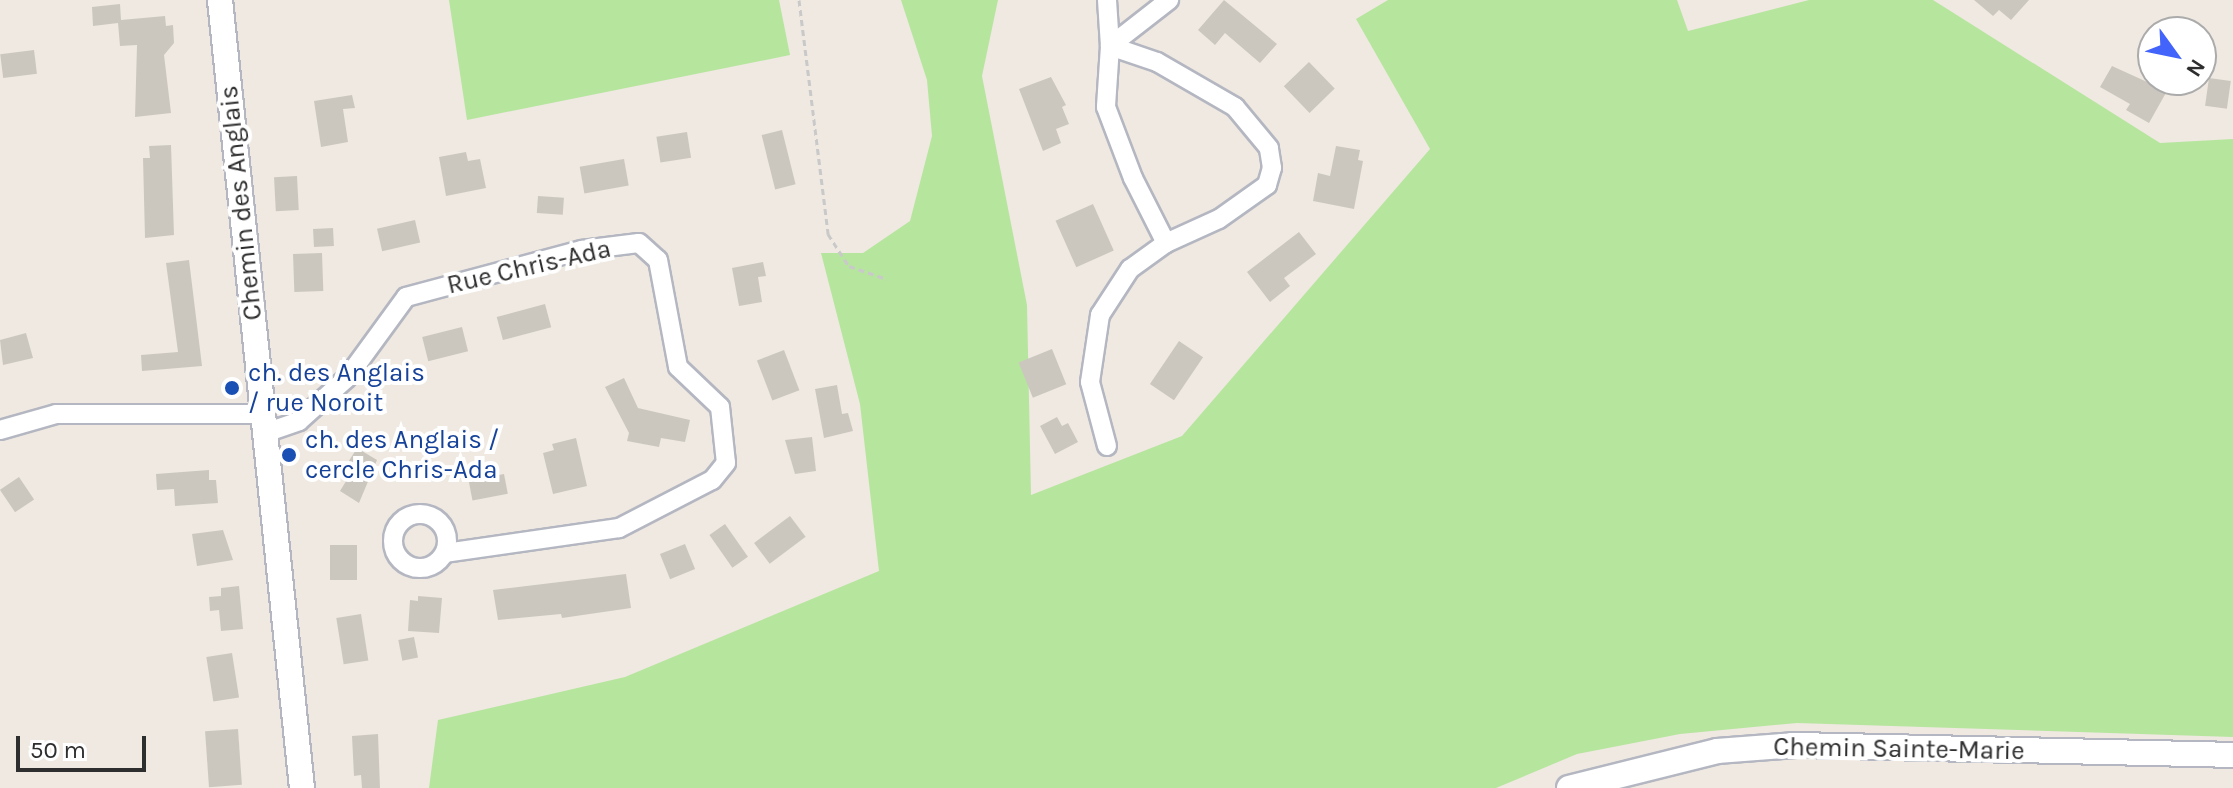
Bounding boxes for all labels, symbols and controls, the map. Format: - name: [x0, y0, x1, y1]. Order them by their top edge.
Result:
- north arrow: [2137, 16, 2217, 96]
- text: N: [2180, 54, 2211, 82]
- street label: Chemin des Anglais: [213, 84, 269, 322]
- street label: Rue Chris-Ada: [444, 233, 614, 301]
- place label: ch. des Anglais / rue Noroit: [248, 357, 425, 418]
- marker: ch. des Anglais / rue Noroit: [223, 379, 241, 397]
- place label: ch. des Anglais / cercle Chris-Ada: [305, 424, 499, 486]
- marker: ch. des Anglais / cercle Chris-Ada: [280, 446, 298, 464]
- scale bar: [20, 720, 150, 770]
- street label: Chemin Sainte-Marie: [1773, 731, 2025, 767]
- text: 50 m: [30, 736, 86, 764]

